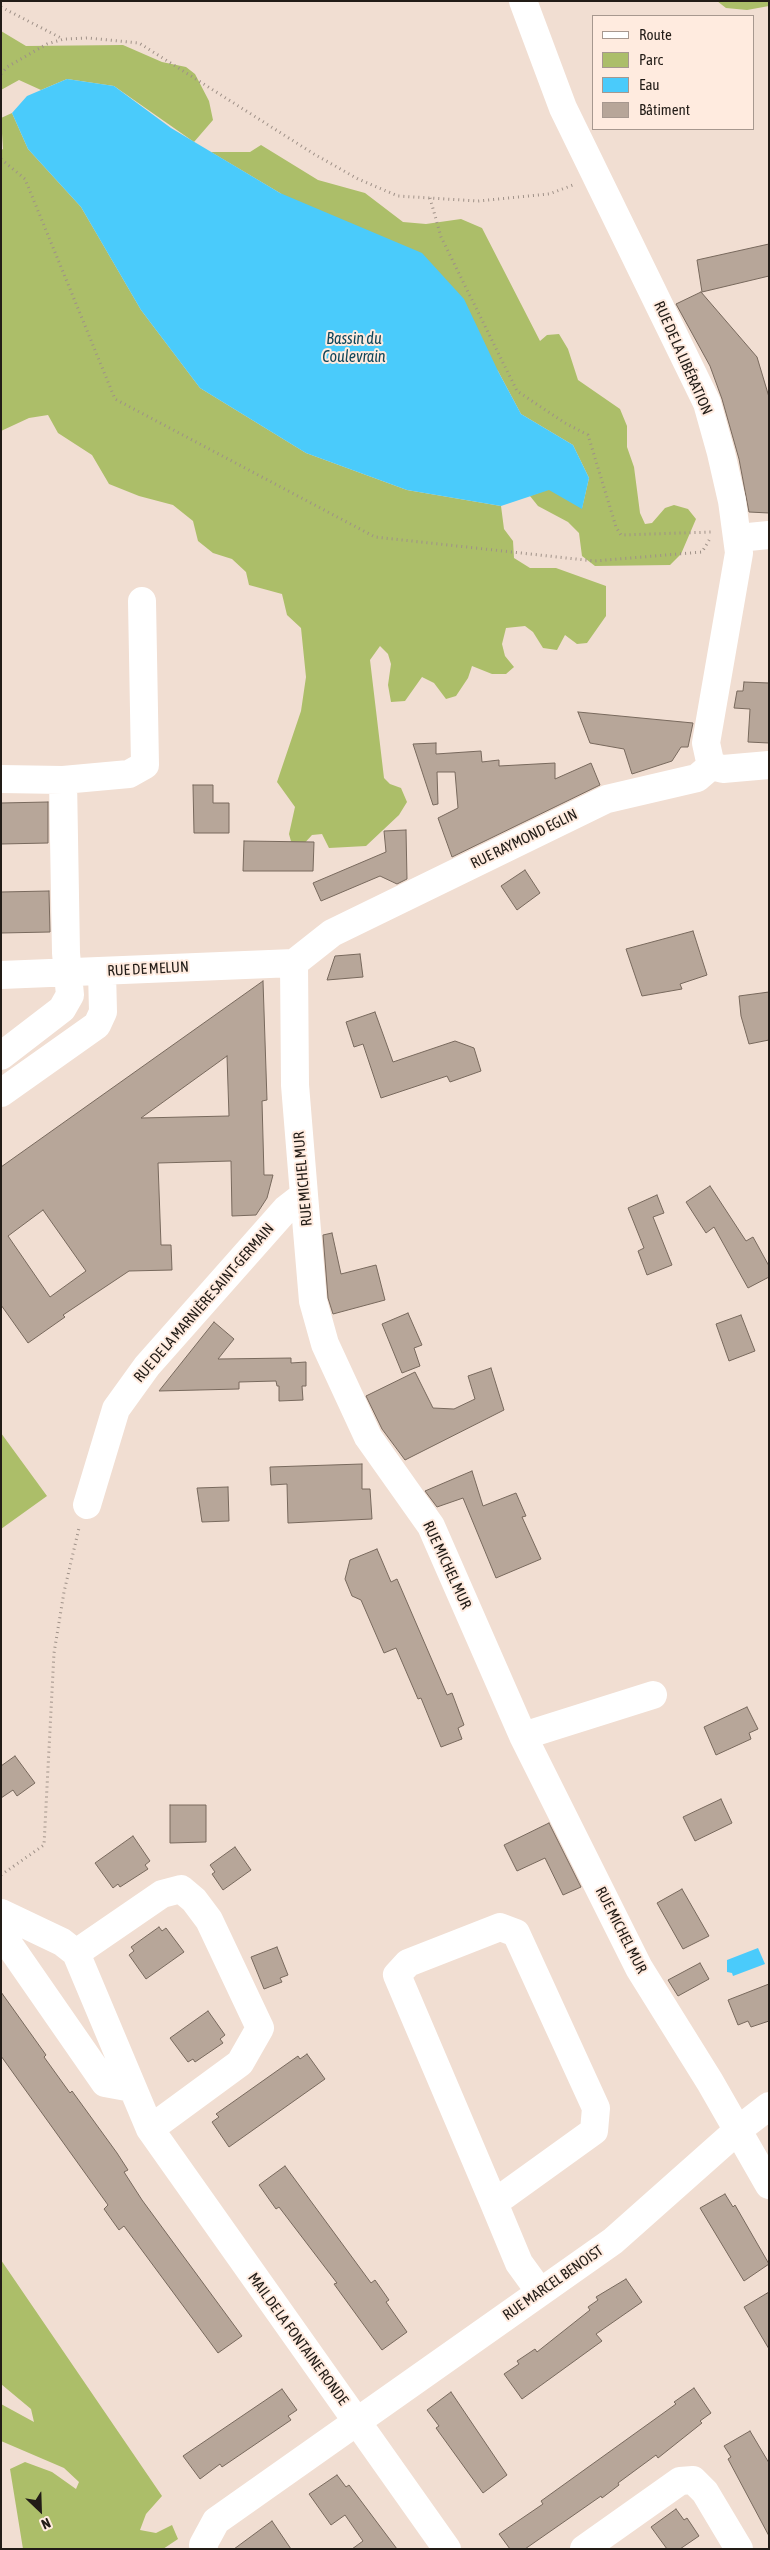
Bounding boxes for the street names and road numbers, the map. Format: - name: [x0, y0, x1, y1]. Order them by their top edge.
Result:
- street label: RUE DE LA LIBÉRATION: [650, 298, 716, 418]
- street label: RUE RAYMOND EGLIN: [468, 805, 580, 873]
- street label: RUE DE MELUN: [107, 958, 189, 980]
- street label: RUE MICHEL MUR: [290, 1131, 316, 1227]
- street label: RUE DE LA MARNIÈRE SAINT-GERMAIN: [130, 1220, 278, 1386]
- street label: RUE MICHEL MUR: [419, 1518, 475, 1612]
- street label: RUE MICHEL MUR: [591, 1884, 651, 1976]
- street label: RUE MARCEL BENOIST: [499, 2242, 607, 2324]
- street label: MAIL DE LA FONTAINE RONDE: [244, 2269, 352, 2409]

